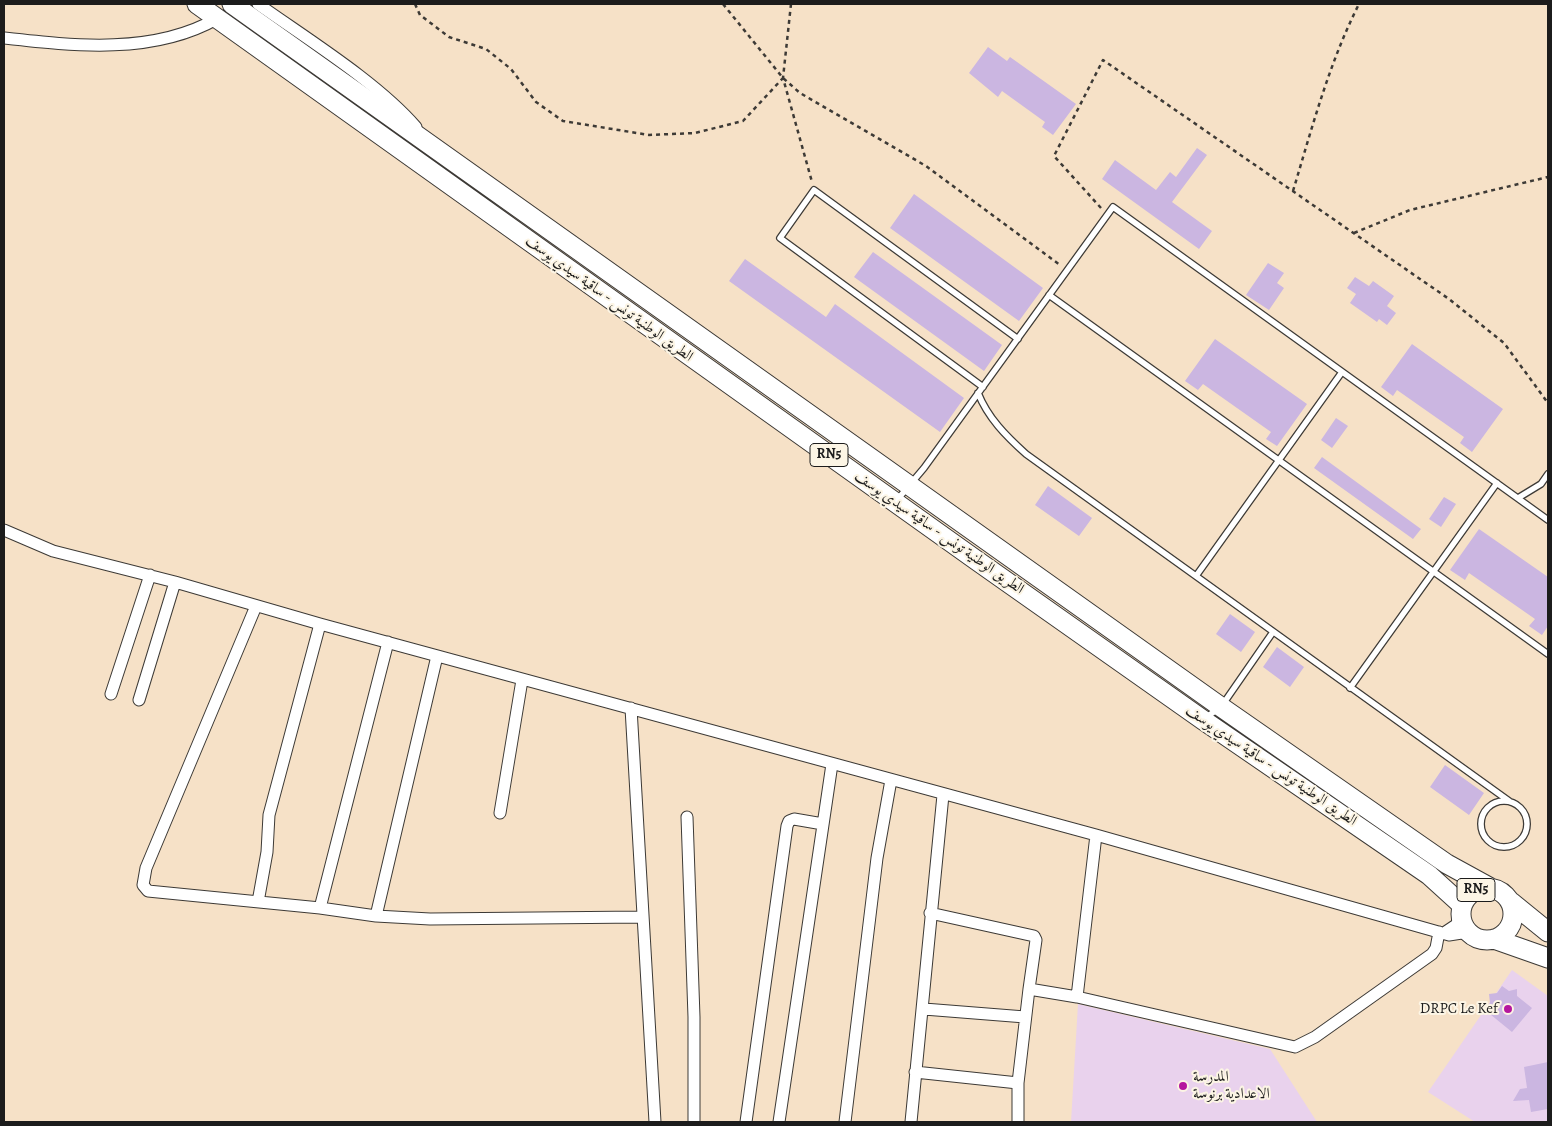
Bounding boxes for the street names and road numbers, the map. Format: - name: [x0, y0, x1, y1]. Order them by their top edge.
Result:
- street label: الطريق الوطنية تونس - ساقية سيدي يوسف: [522, 232, 696, 366]
- road number: RN5: [810, 444, 848, 466]
- street label: الطريق الوطنية تونس - ساقية سيدي يوسف: [851, 467, 1027, 599]
- street label: الطريق الوطنية تونس - ساقية سيدي يوسف: [1182, 702, 1360, 830]
- road number: RN5: [1457, 878, 1495, 902]

